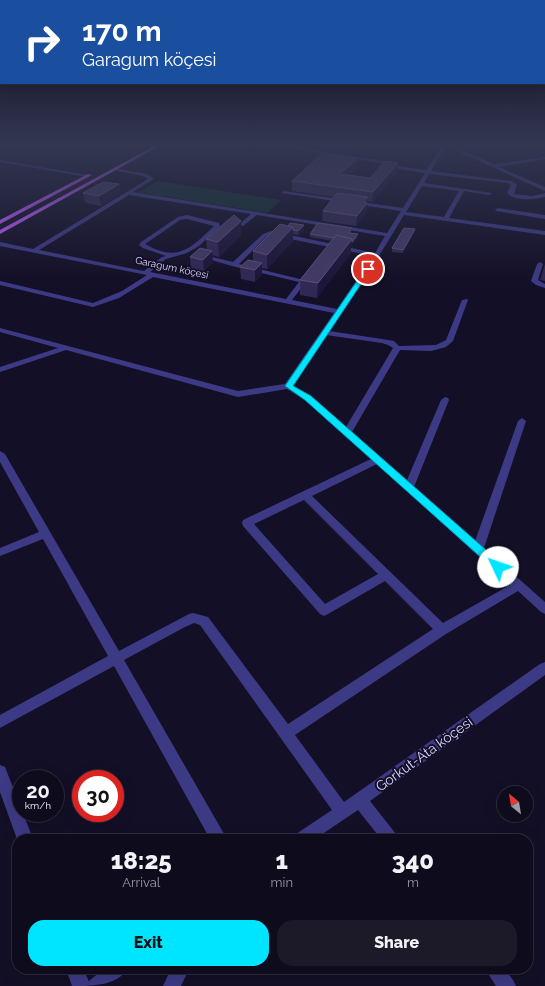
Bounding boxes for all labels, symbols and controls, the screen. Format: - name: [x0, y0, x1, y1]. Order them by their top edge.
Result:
- text: 170 m: [82, 15, 162, 48]
- icon: right: [16, 16, 68, 68]
- text: Garagum köçesi: [82, 49, 216, 70]
- pin: [351, 252, 385, 286]
- street label: Garagum köçesi: [134, 254, 210, 281]
- icon: arrive: [357, 258, 379, 280]
- position arrow: [477, 546, 519, 588]
- street label: Gorkut-Ata köçesi: [373, 714, 475, 794]
- speed limit sign: 30: [72, 770, 124, 822]
- text: 20: [26, 779, 50, 803]
- north arrow: [497, 786, 533, 822]
- map controls: [497, 786, 533, 822]
- text: km/h: [25, 800, 51, 811]
- text: 18:25: [111, 846, 172, 875]
- text: 1: [276, 846, 288, 875]
- text: 340: [392, 846, 434, 875]
- text: Arrival: [122, 875, 160, 890]
- text: min: [271, 875, 293, 890]
- text: m: [407, 875, 419, 890]
- button: Exit: [28, 920, 269, 966]
- button: Share: [277, 920, 517, 966]

